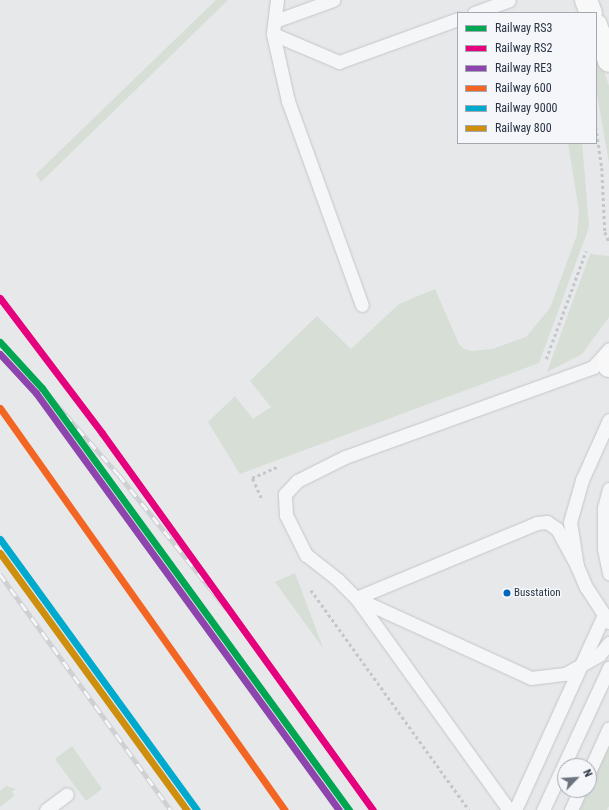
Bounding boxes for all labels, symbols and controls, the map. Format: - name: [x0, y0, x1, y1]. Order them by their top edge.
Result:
- legend: [457, 12, 597, 144]
- text: Railway RS3: [495, 21, 552, 35]
- text: Railway RS2: [495, 41, 552, 55]
- text: Railway RE3: [495, 61, 552, 75]
- text: Railway 600: [495, 81, 552, 95]
- text: Railway 9000: [495, 101, 558, 115]
- text: Railway 800: [495, 121, 552, 135]
- place label: Busstation: [514, 586, 561, 600]
- marker: Busstation: [502, 588, 512, 598]
- north arrow: [557, 758, 597, 798]
- text: N: [580, 767, 595, 779]

